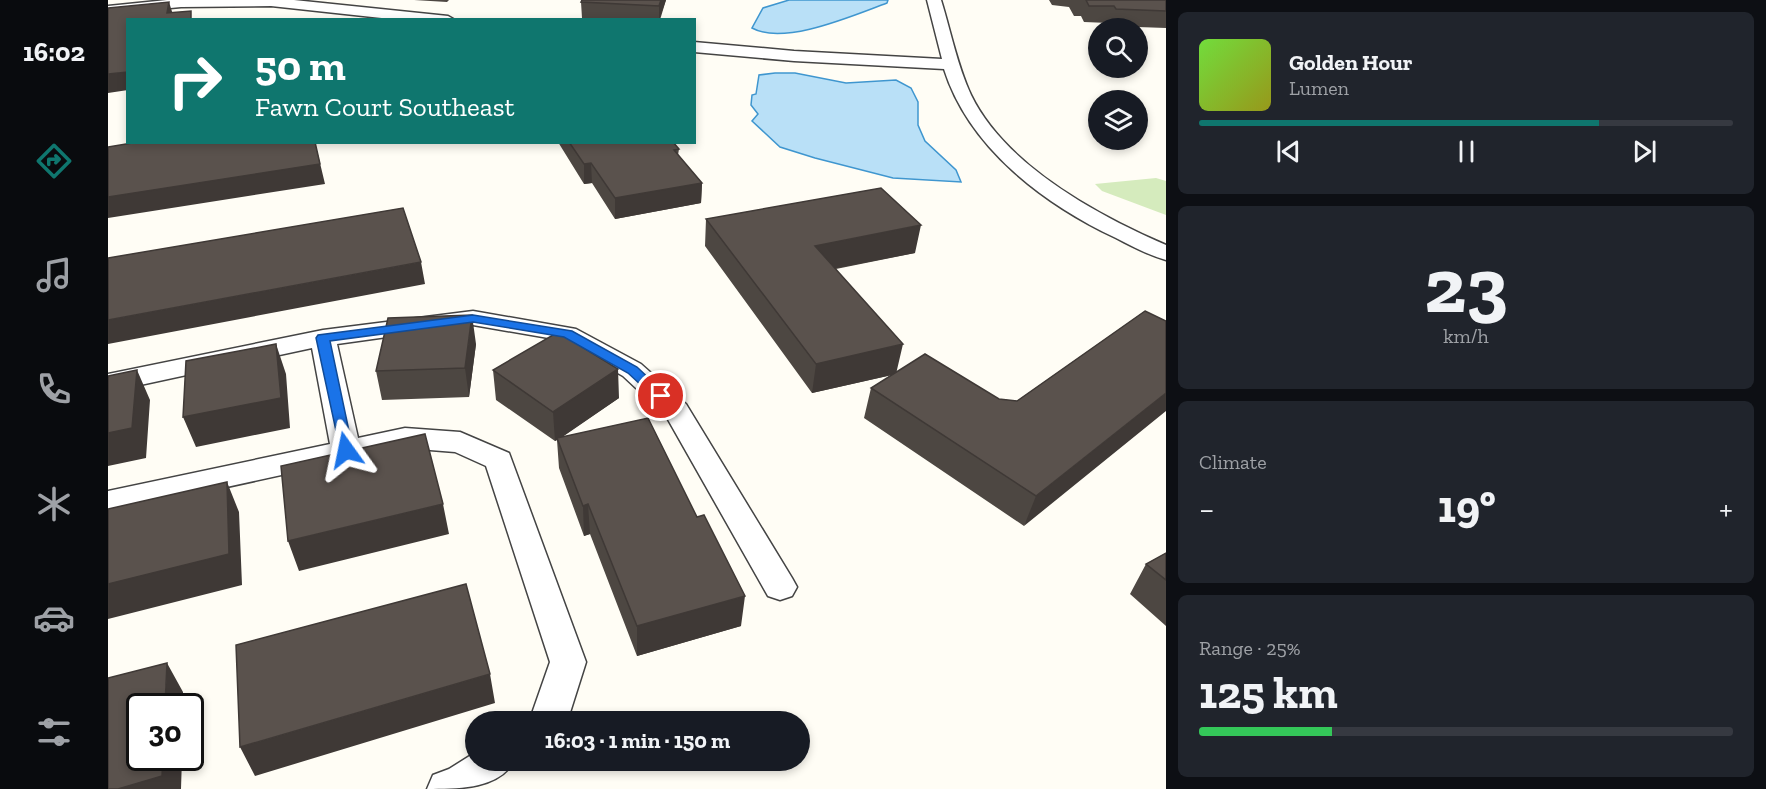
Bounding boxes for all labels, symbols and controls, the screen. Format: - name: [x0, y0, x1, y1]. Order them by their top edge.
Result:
- map controls: [1088, 18, 1148, 150]
- button: search: [1088, 18, 1148, 78]
- text: 16:02: [23, 36, 85, 68]
- text: 50 m: [255, 40, 346, 91]
- icon: right: [156, 42, 234, 120]
- text: Golden Hour: [1289, 49, 1413, 76]
- text: Lumen: [1289, 76, 1349, 100]
- button: layers: [1088, 90, 1148, 150]
- text: Fawn Court Southeast: [255, 91, 515, 123]
- icon: previous: [1272, 135, 1305, 168]
- icon: pause: [1450, 135, 1483, 168]
- icon: next: [1628, 135, 1661, 168]
- icon: directions: [33, 140, 75, 182]
- text: 23: [1424, 238, 1508, 332]
- icon: music: [33, 254, 75, 296]
- text: km/h: [1443, 324, 1489, 348]
- icon: phone: [33, 368, 75, 410]
- pin: [635, 370, 686, 421]
- icon: arrive: [644, 379, 677, 412]
- position arrow: [314, 418, 378, 482]
- text: Climate: [1199, 450, 1267, 474]
- text: 19°: [1438, 480, 1496, 534]
- icon: climate: [33, 483, 75, 525]
- text: −: [1199, 489, 1214, 528]
- text: +: [1719, 489, 1733, 528]
- icon: car: [33, 597, 75, 639]
- text: Range · 25%: [1199, 636, 1301, 660]
- text: 125 km: [1199, 666, 1338, 720]
- speed limit sign: 30: [126, 693, 204, 771]
- icon: filters: [33, 711, 75, 753]
- text: 16:03 · 1 min · 150 m: [545, 727, 730, 754]

